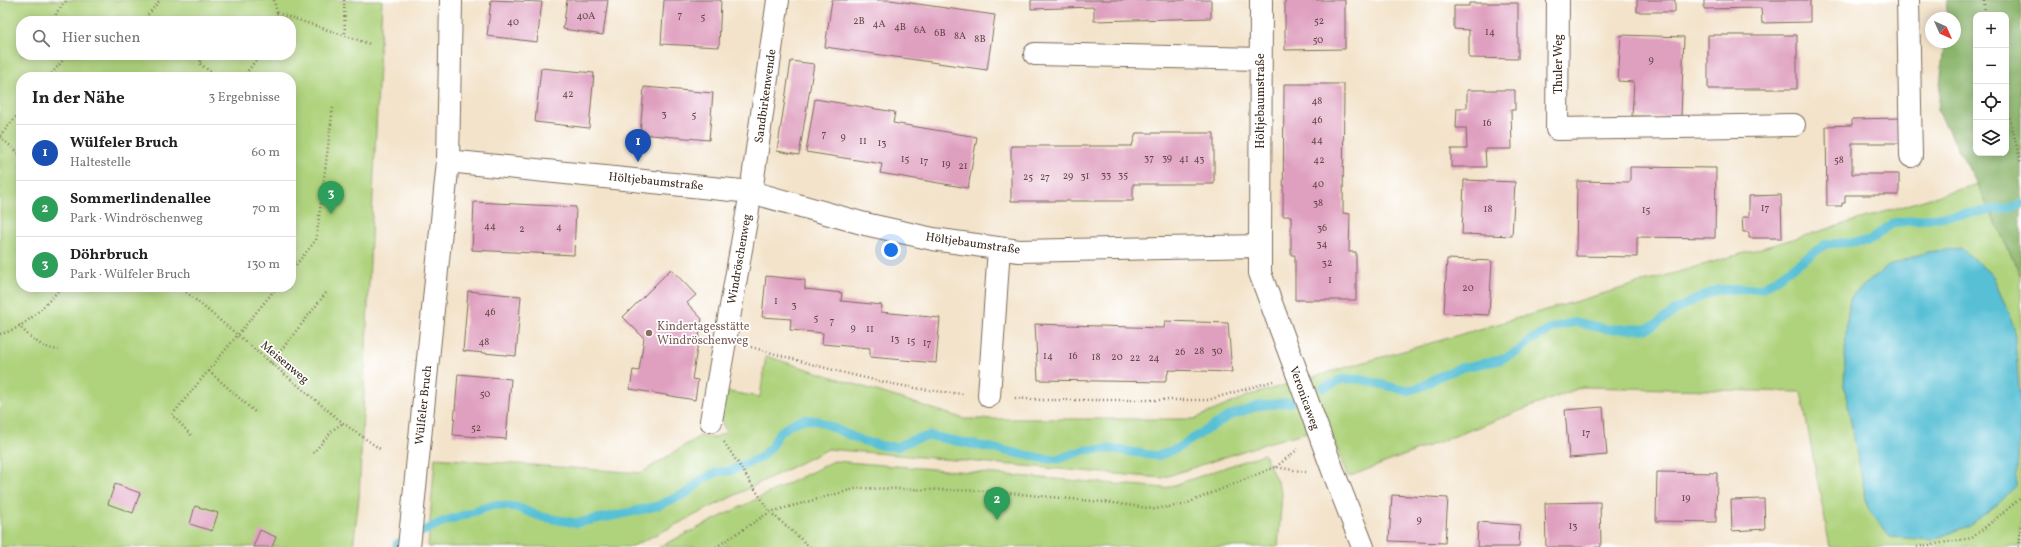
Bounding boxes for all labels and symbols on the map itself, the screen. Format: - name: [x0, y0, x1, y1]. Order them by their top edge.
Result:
- house number: 7: [678, 8, 683, 22]
- house number: 40A: [577, 9, 595, 23]
- house number: 5: [701, 10, 706, 24]
- north arrow: [1925, 12, 1961, 48]
- house number: 2B: [853, 14, 865, 28]
- house number: 52: [1314, 14, 1324, 28]
- house number: 40: [507, 15, 519, 29]
- house number: 4A: [872, 17, 886, 31]
- house number: 4B: [894, 20, 906, 34]
- house number: 6A: [914, 23, 926, 37]
- house number: 14: [1485, 25, 1495, 39]
- house number: 6B: [934, 26, 946, 40]
- house number: 8A: [954, 29, 966, 43]
- house number: 8B: [974, 32, 986, 46]
- house number: 50: [1313, 33, 1323, 47]
- street label: Thuler Weg: [1551, 34, 1567, 94]
- street label: Sandbirkenwende: [751, 48, 781, 144]
- street label: Höltjebaumstraße: [1253, 53, 1269, 149]
- house number: 9: [1648, 53, 1654, 67]
- house number: 42: [562, 87, 574, 101]
- house number: 48: [1312, 94, 1322, 108]
- house number: 3: [661, 107, 667, 121]
- house number: 5: [692, 108, 697, 122]
- house number: 46: [1312, 113, 1322, 127]
- house number: 16: [1483, 116, 1491, 130]
- house number: 7: [822, 127, 827, 141]
- pin: 1: [625, 129, 651, 162]
- house number: 9: [840, 130, 846, 144]
- house number: 44: [1311, 133, 1323, 147]
- house number: 11: [859, 134, 867, 148]
- house number: 13: [877, 136, 887, 150]
- house number: 37: [1144, 151, 1154, 165]
- house number: 39: [1162, 151, 1172, 165]
- house number: 15: [901, 152, 910, 166]
- house number: 41: [1179, 152, 1189, 166]
- house number: 43: [1194, 152, 1204, 166]
- house number: 42: [1313, 153, 1325, 167]
- house number: 58: [1834, 153, 1844, 167]
- house number: 17: [920, 154, 929, 168]
- house number: 19: [941, 157, 951, 171]
- house number: 21: [958, 159, 968, 173]
- house number: 33: [1101, 168, 1111, 182]
- house number: 35: [1118, 168, 1128, 182]
- street label: Höltjebaumstraße: [608, 169, 704, 195]
- house number: 29: [1063, 169, 1073, 183]
- house number: 31: [1080, 169, 1090, 183]
- house number: 25: [1023, 170, 1033, 184]
- house number: 27: [1040, 170, 1050, 184]
- house number: 40: [1312, 177, 1324, 191]
- pin: 3: [318, 181, 344, 214]
- house number: 38: [1313, 196, 1323, 210]
- house number: 17: [1761, 201, 1770, 215]
- house number: 18: [1484, 202, 1492, 216]
- house number: 15: [1642, 203, 1651, 217]
- street label: Windröschenweg: [724, 213, 756, 306]
- house number: 44: [484, 219, 496, 233]
- house number: 4: [556, 220, 562, 234]
- house number: 36: [1317, 221, 1327, 235]
- house number: 2: [519, 222, 525, 236]
- street label: Höltjebaumstraße: [925, 229, 1021, 259]
- house number: 34: [1316, 237, 1328, 251]
- your location: [881, 240, 901, 260]
- house number: 32: [1322, 256, 1332, 270]
- house number: 1: [1328, 273, 1332, 287]
- house number: 20: [1462, 281, 1474, 295]
- house number: 1: [774, 294, 778, 308]
- house number: 3: [791, 298, 797, 312]
- house number: 46: [485, 305, 495, 319]
- house number: 5: [814, 311, 819, 325]
- house number: 7: [830, 314, 835, 328]
- place label: Kindertagesstätte Windröschenweg: [657, 319, 750, 349]
- house number: 9: [850, 321, 856, 335]
- house number: 11: [866, 322, 874, 336]
- marker: Kindertagesstätte Windröschenweg: [644, 328, 654, 338]
- house number: 13: [890, 332, 900, 346]
- house number: 15: [907, 334, 916, 348]
- house number: 48: [479, 335, 489, 349]
- house number: 17: [923, 336, 932, 350]
- street label: Meisenweg: [257, 338, 312, 388]
- house number: 28: [1194, 344, 1204, 358]
- house number: 30: [1212, 344, 1222, 358]
- house number: 26: [1175, 345, 1185, 359]
- house number: 14: [1043, 349, 1053, 363]
- house number: 16: [1069, 349, 1077, 363]
- house number: 18: [1092, 350, 1100, 364]
- house number: 20: [1111, 350, 1123, 364]
- house number: 22: [1130, 351, 1140, 365]
- house number: 24: [1148, 351, 1160, 365]
- street label: Veronicaweg: [1285, 364, 1323, 433]
- street label: Wülfeler Bruch: [412, 365, 436, 446]
- house number: 50: [480, 387, 490, 401]
- house number: 52: [471, 421, 481, 435]
- house number: 17: [1582, 426, 1591, 440]
- pin: 2: [984, 487, 1010, 520]
- house number: 19: [1681, 491, 1691, 505]
- house number: 9: [1416, 513, 1422, 527]
- house number: 13: [1568, 519, 1578, 533]

